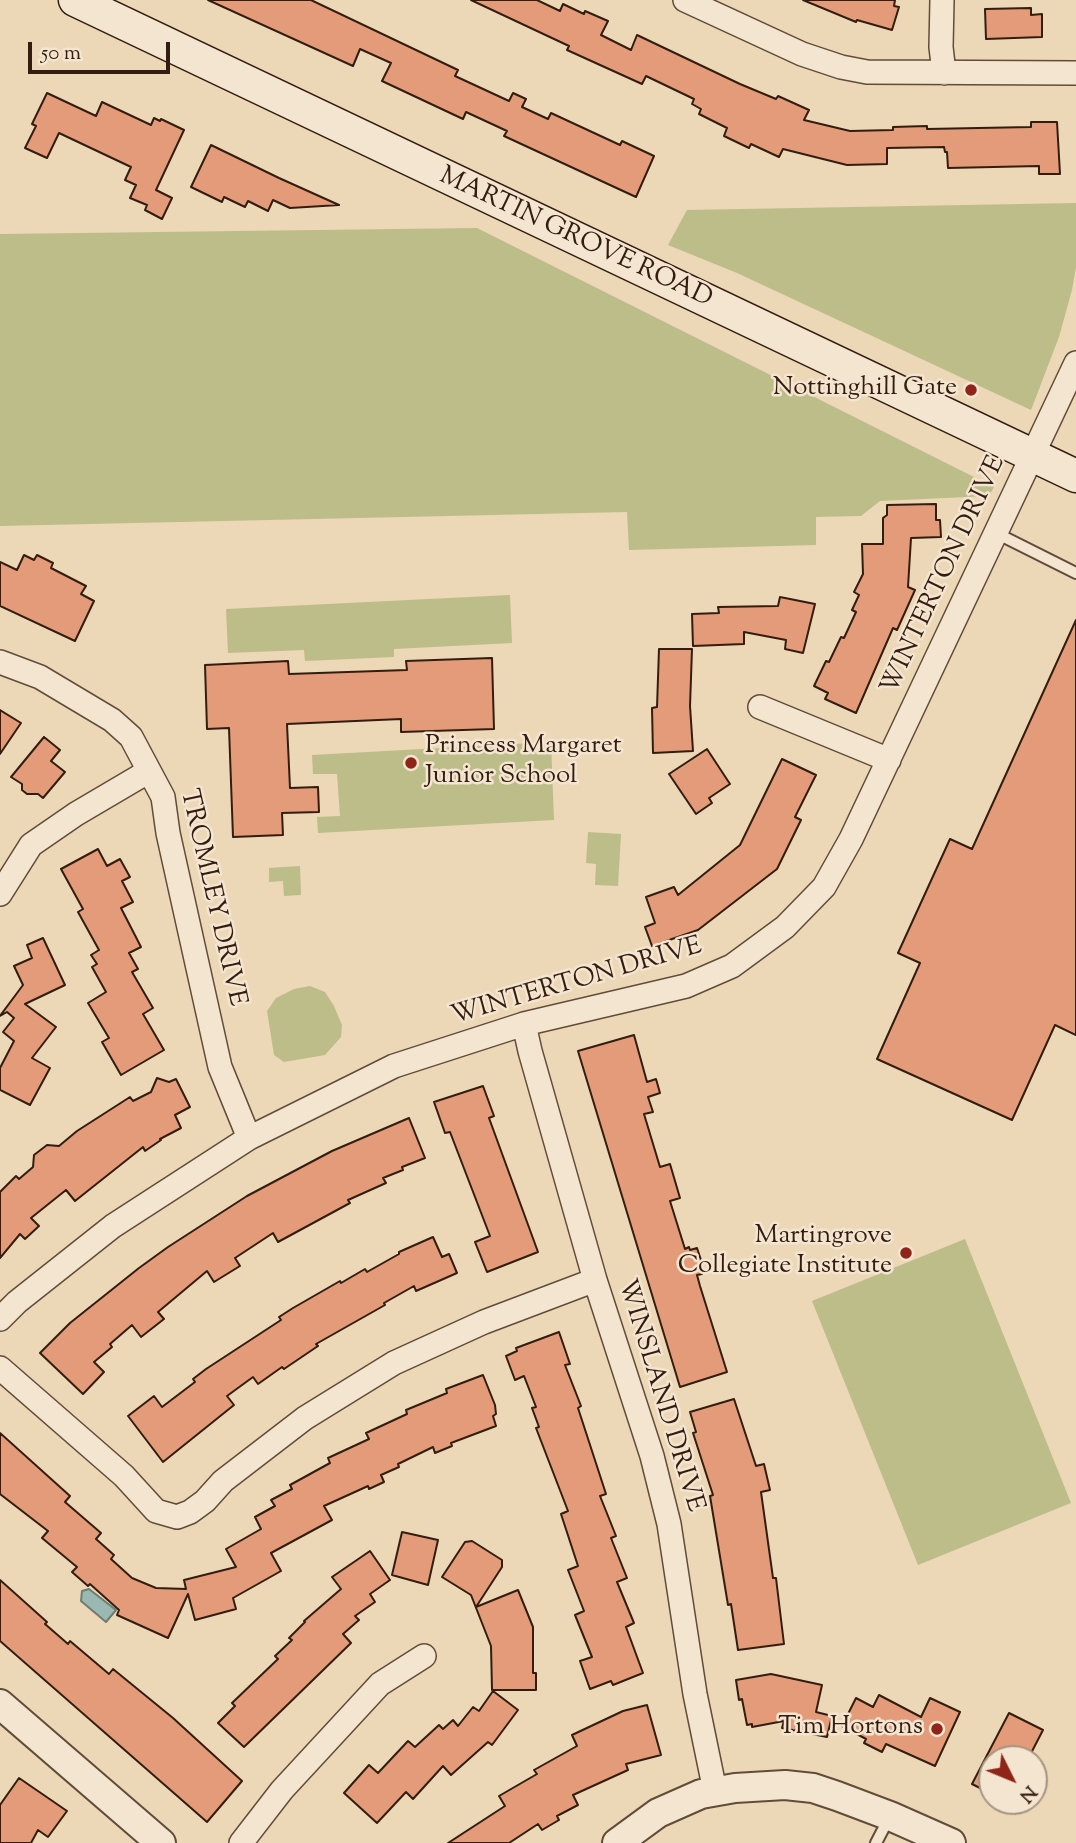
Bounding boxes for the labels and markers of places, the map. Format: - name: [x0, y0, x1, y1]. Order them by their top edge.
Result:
- place label: Nottinghill Gate: [773, 374, 957, 406]
- marker: Nottinghill Gate: [963, 382, 979, 398]
- place label: Princess Margaret Junior School: [425, 732, 622, 794]
- marker: Princess Margaret Junior School: [403, 755, 419, 771]
- place label: Martingrove Collegiate Institute: [678, 1222, 892, 1284]
- marker: Martingrove Collegiate Institute: [898, 1245, 914, 1261]
- place label: Tim Hortons: [778, 1713, 923, 1745]
- marker: Tim Hortons: [929, 1721, 945, 1737]

